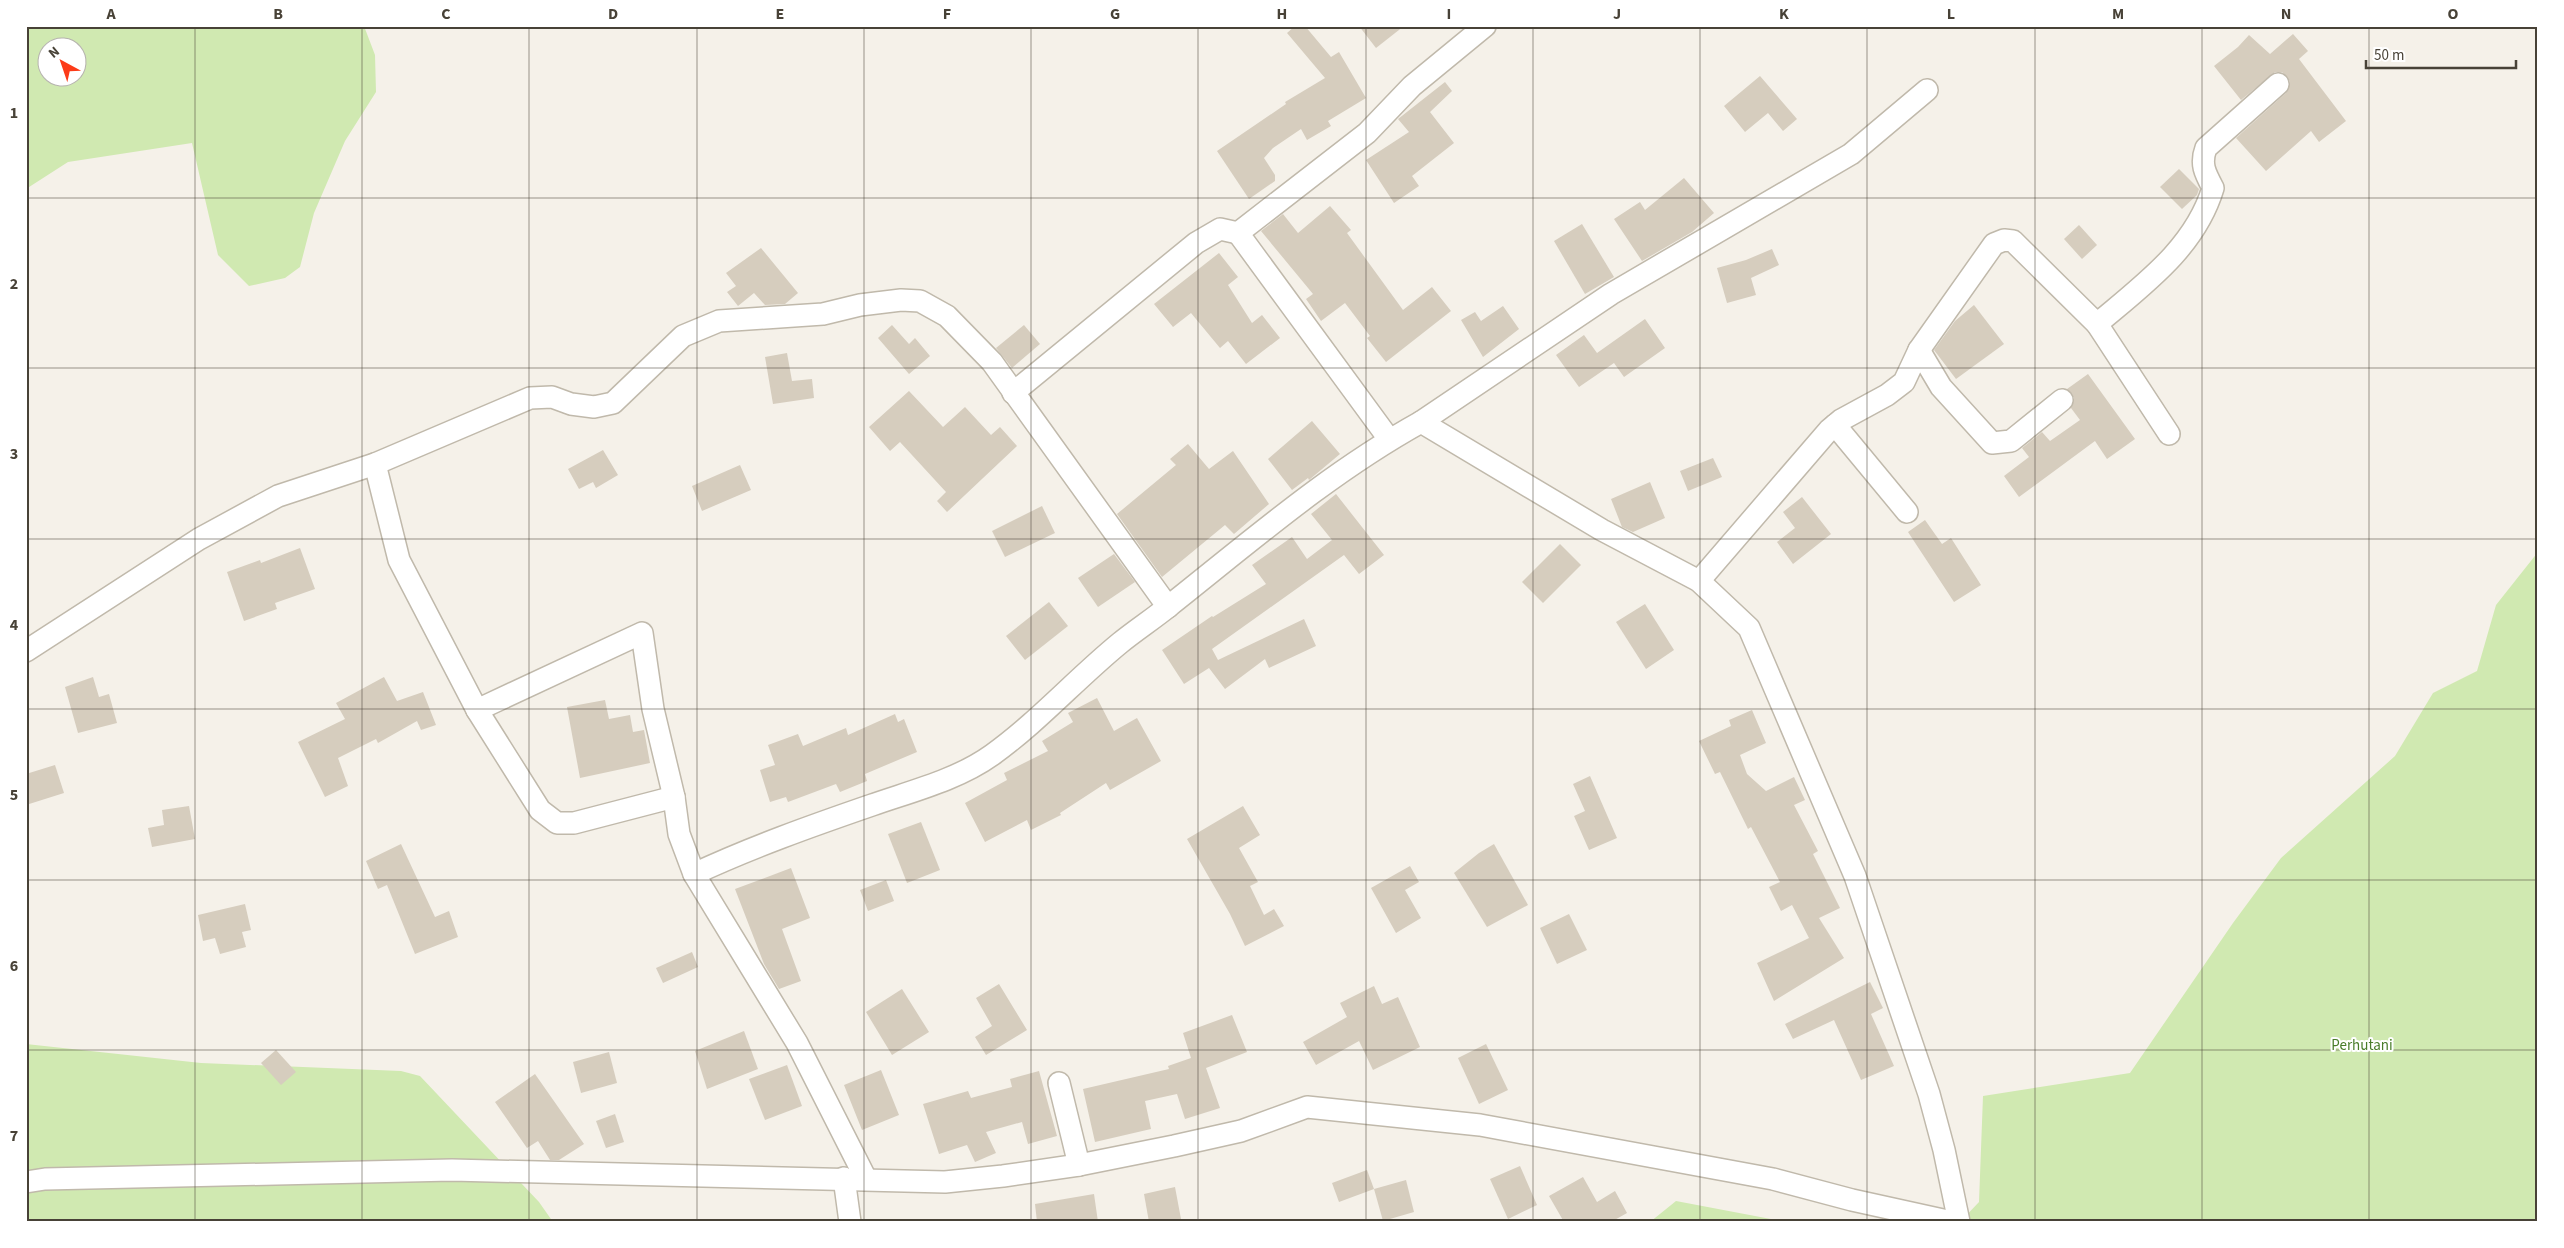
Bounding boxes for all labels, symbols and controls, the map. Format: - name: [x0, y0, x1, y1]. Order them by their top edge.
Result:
- text: A: [105, 3, 116, 25]
- text: B: [273, 3, 283, 25]
- text: C: [441, 3, 451, 25]
- text: D: [608, 3, 618, 25]
- text: E: [776, 3, 784, 25]
- text: F: [943, 3, 951, 25]
- text: G: [1110, 3, 1120, 25]
- text: H: [1277, 3, 1287, 25]
- text: I: [1447, 3, 1451, 25]
- text: J: [1613, 3, 1621, 25]
- text: K: [1779, 3, 1789, 25]
- text: L: [1947, 3, 1955, 25]
- text: M: [2112, 3, 2124, 25]
- text: N: [2281, 3, 2291, 25]
- text: O: [2448, 3, 2459, 25]
- north arrow: [38, 38, 88, 88]
- scale bar: [2366, 38, 2516, 70]
- text: N: [44, 42, 64, 63]
- text: 50 m: [2374, 45, 2404, 66]
- text: 1: [10, 102, 18, 124]
- text: 2: [10, 273, 18, 295]
- text: 3: [10, 443, 18, 465]
- text: 4: [10, 614, 19, 636]
- text: 5: [10, 784, 18, 806]
- text: 6: [10, 955, 18, 977]
- park label: Perhutani: [2331, 1035, 2393, 1056]
- text: 7: [10, 1125, 18, 1147]

